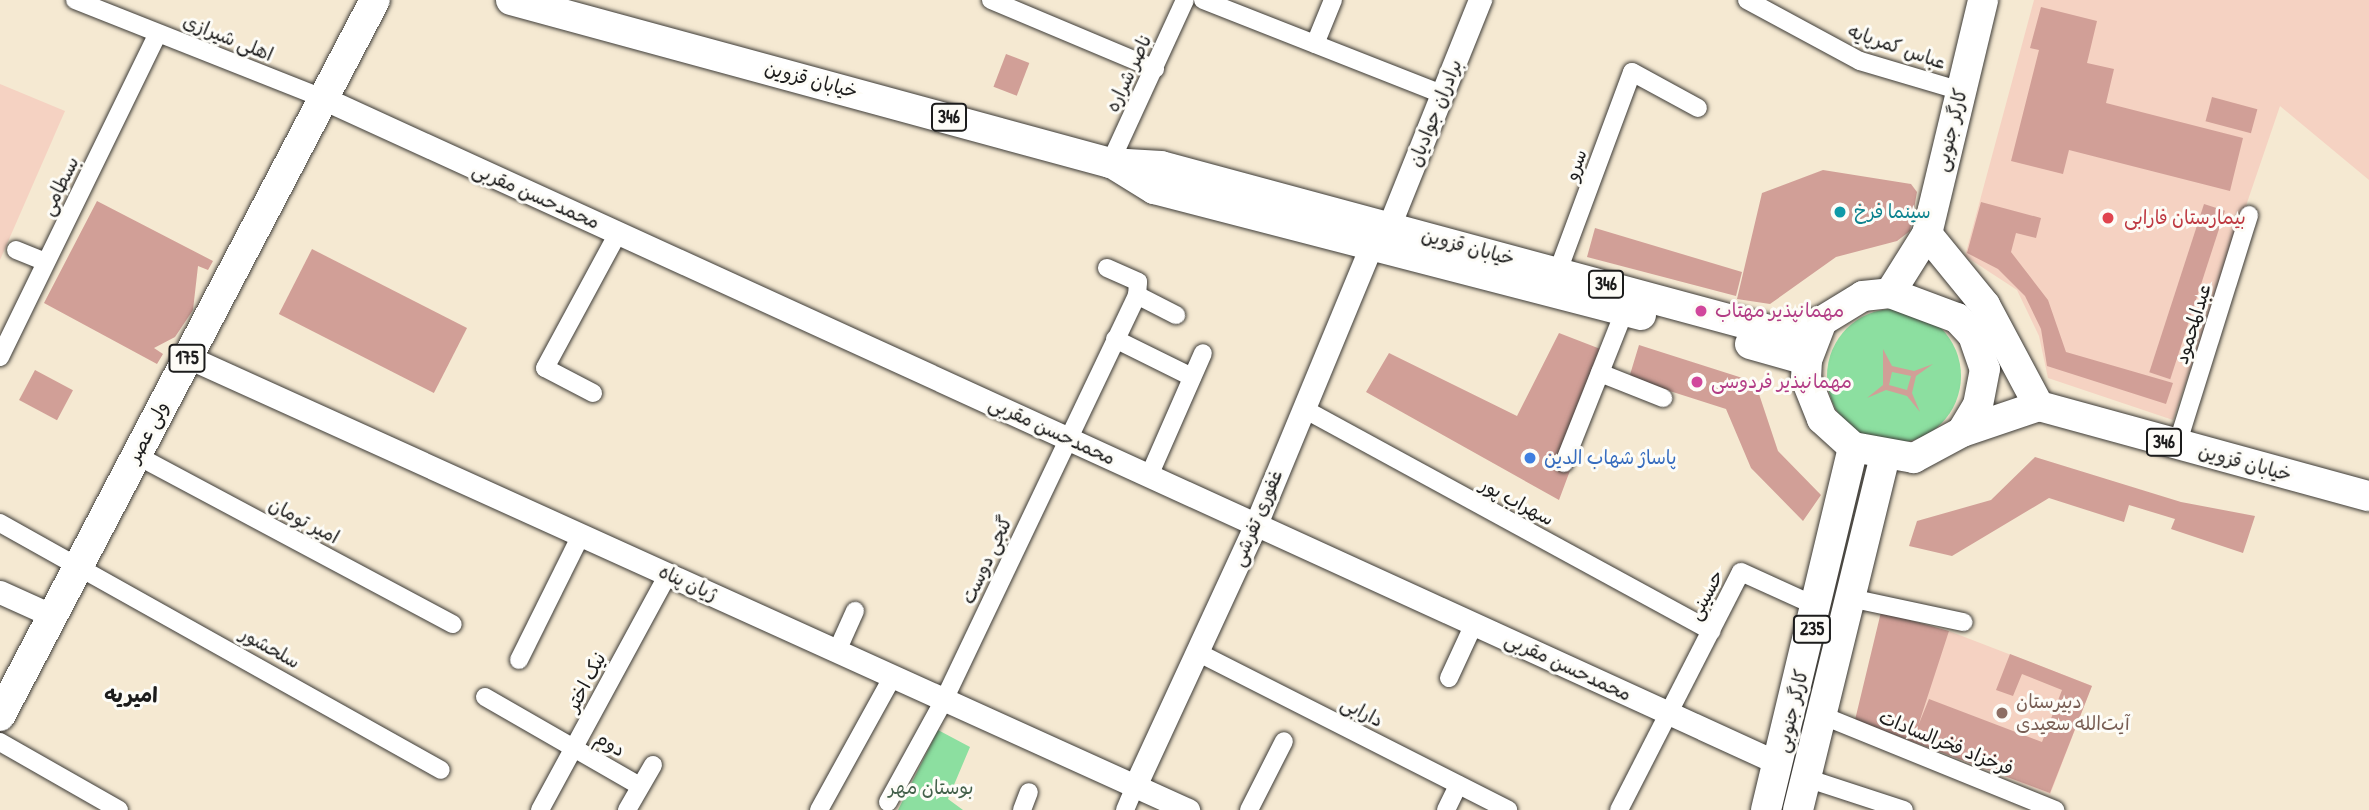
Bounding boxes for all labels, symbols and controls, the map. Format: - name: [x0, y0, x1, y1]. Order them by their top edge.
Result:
- street label: اهلی شیرازی: [180, 10, 276, 66]
- street label: عباس کمرپایه: [1845, 20, 1949, 74]
- street label: ناصر شراره: [1101, 30, 1157, 116]
- street label: برادران جوادیان: [1403, 56, 1467, 170]
- street label: خیابان قزوین: [762, 57, 860, 103]
- street label: کارگر جنوبی: [1930, 86, 1972, 174]
- road number: 346: [930, 103, 968, 132]
- street label: سرو: [1560, 146, 1592, 184]
- street label: بسطامی: [36, 153, 84, 219]
- street label: محمدحسن مقربی: [469, 158, 603, 234]
- place label: سینما فرخ: [1854, 201, 1931, 223]
- marker: سینما فرخ: [1832, 204, 1848, 220]
- place label: بیمارستان فارابی: [2124, 207, 2246, 229]
- marker: بیمارستان فارابی: [2098, 208, 2118, 228]
- street label: خیابان قزوین: [1419, 224, 1517, 270]
- road number: 346: [1587, 270, 1625, 298]
- street label: عبدالمحمود: [2170, 281, 2216, 367]
- place label: مهمانپذیر مهتاب: [1715, 300, 1844, 322]
- marker: مهمانپذیر مهتاب: [1693, 303, 1709, 319]
- road number: 175: [168, 344, 206, 372]
- place label: مهمانپذیر فردوسی: [1711, 371, 1852, 393]
- marker: مهمانپذیر فردوسی: [1689, 374, 1705, 390]
- street label: محمدحسن مقربی: [985, 392, 1119, 470]
- street label: ولی عصر: [122, 397, 174, 467]
- road number: 346: [2145, 428, 2183, 457]
- street label: خیابان قزوین: [2196, 440, 2294, 486]
- place label: پاساژ شهاب الدین: [1544, 447, 1677, 469]
- marker: پاساژ شهاب الدین: [1522, 450, 1538, 466]
- street label: غفوری تفرشی: [1226, 466, 1288, 570]
- street label: سهراب پور: [1476, 473, 1558, 531]
- street label: امیر تومان: [265, 493, 343, 549]
- street label: گنجی دوست: [957, 512, 1017, 608]
- street label: ژیان پناه: [655, 560, 721, 606]
- street label: حسینی: [1683, 566, 1729, 624]
- road number: 235: [1793, 614, 1831, 644]
- street label: سلحشور: [236, 622, 304, 674]
- street label: محمدحسن مقربی: [1501, 628, 1635, 706]
- street label: نیک اختر: [561, 649, 611, 715]
- street label: کارگر جنوبی: [1771, 667, 1813, 755]
- district label: امیریه: [104, 682, 158, 708]
- place label: دبیرستان آیت‌الله سعیدی: [2016, 691, 2130, 735]
- street label: دارابی: [1337, 692, 1387, 732]
- marker: دبیرستان آیت‌الله سعیدی: [1994, 705, 2010, 721]
- street label: فرخزاد فخرالسادات: [1875, 706, 2017, 780]
- street label: دوم: [591, 726, 629, 762]
- park label: بوستان مهر: [888, 777, 974, 799]

